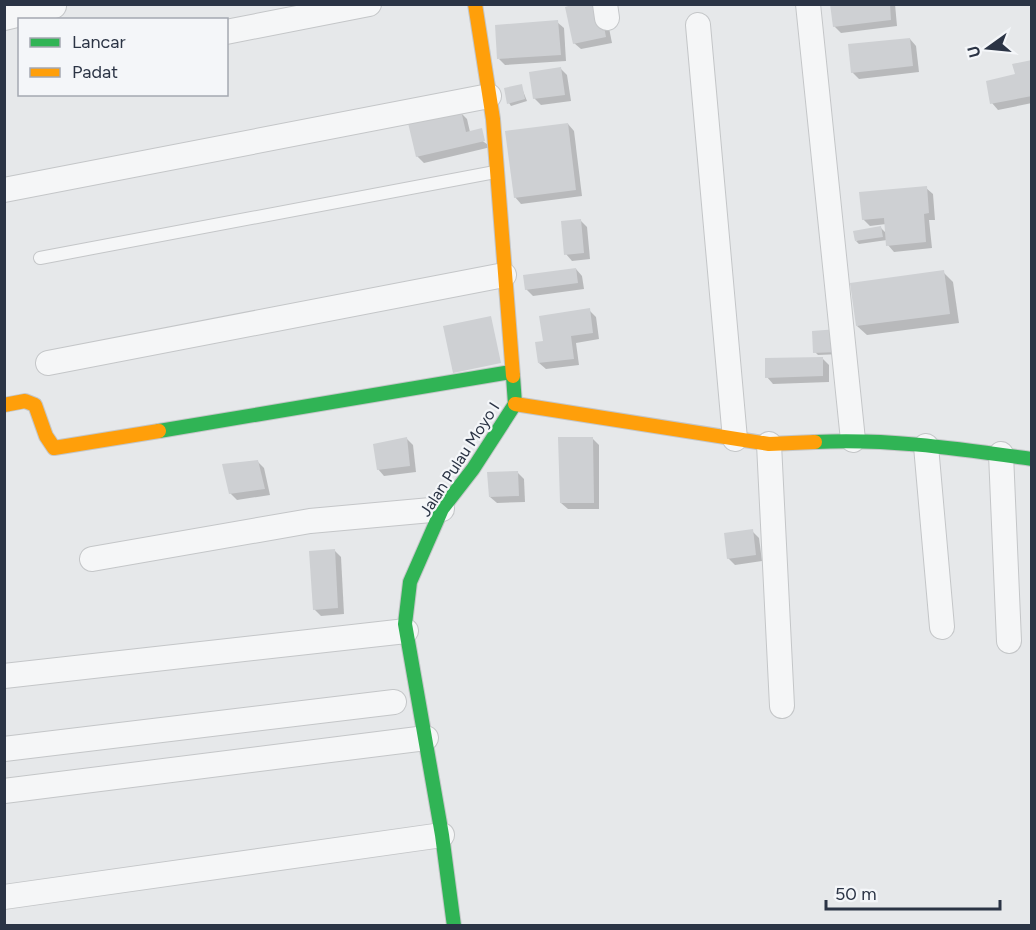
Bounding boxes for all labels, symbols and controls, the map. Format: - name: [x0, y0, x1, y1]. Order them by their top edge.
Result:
- legend: [18, 18, 228, 96]
- north arrow: [958, 18, 1018, 78]
- text: Lancar: [72, 31, 126, 53]
- text: U: [963, 44, 985, 60]
- text: Padat: [72, 61, 118, 83]
- street label: Jalan Pulau Moyo I: [415, 399, 503, 520]
- scale bar: [826, 873, 1000, 911]
- text: 50 m: [835, 883, 877, 905]

